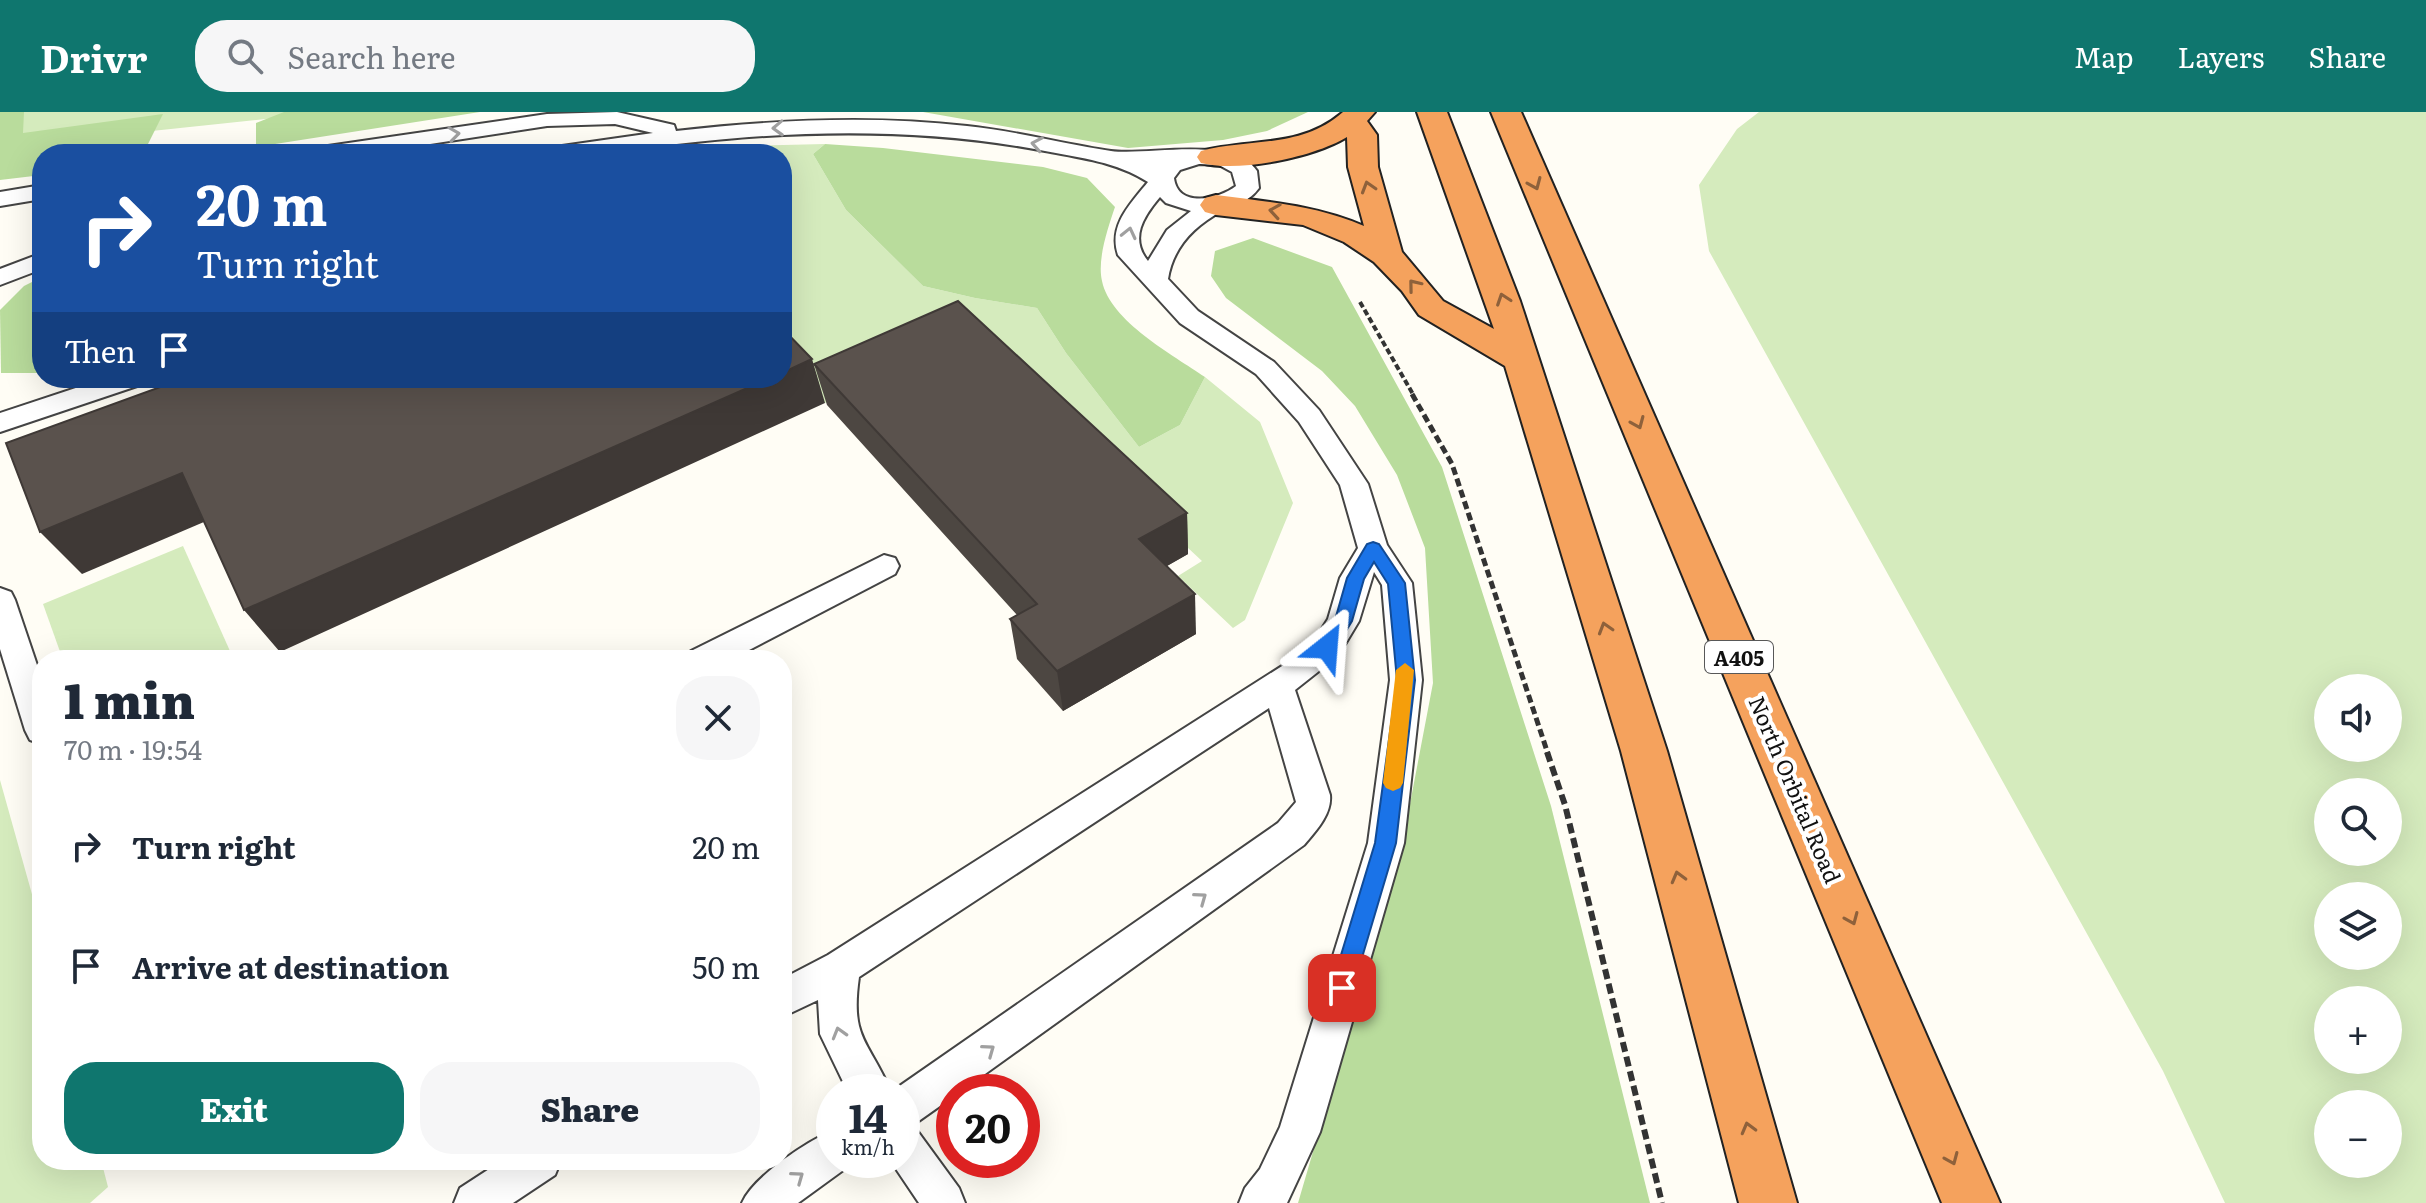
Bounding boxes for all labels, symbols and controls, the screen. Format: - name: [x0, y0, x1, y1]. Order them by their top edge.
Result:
- search box: [195, 20, 755, 92]
- text: Drivr: [40, 28, 147, 85]
- icon: search: [223, 34, 267, 78]
- text: Search here: [287, 34, 456, 78]
- text: Map: [2074, 35, 2133, 77]
- text: Layers: [2177, 35, 2264, 77]
- text: Share: [2308, 35, 2386, 77]
- one-way arrow: [771, 120, 784, 137]
- one-way arrow: [447, 126, 460, 143]
- one-way arrow: [1030, 137, 1044, 154]
- text: 20 m: [196, 160, 328, 243]
- icon: right: [64, 176, 168, 280]
- one-way arrow: [1525, 176, 1541, 191]
- one-way arrow: [1361, 180, 1377, 194]
- one-way arrow: [1268, 203, 1282, 220]
- one-way arrow: [1120, 226, 1137, 240]
- text: Turn right: [196, 236, 379, 289]
- one-way arrow: [1409, 279, 1423, 294]
- one-way arrow: [1496, 293, 1512, 307]
- text: Then: [64, 328, 136, 372]
- icon: arrive: [152, 328, 196, 372]
- one-way arrow: [1628, 415, 1644, 429]
- position arrow: [1285, 605, 1369, 689]
- one-way arrow: [1599, 621, 1615, 635]
- road number: A405: [1705, 641, 1773, 673]
- text: 1 min: [64, 663, 195, 734]
- map controls: [2314, 674, 2402, 1178]
- button: sound: [2314, 674, 2402, 762]
- button: close: [676, 676, 760, 760]
- street label: North Orbital Road: [1742, 690, 1850, 888]
- text: 70 m · 19:54: [64, 729, 202, 768]
- button: search: [2314, 778, 2402, 866]
- icon: right: [64, 824, 108, 868]
- text: Turn right: [132, 824, 296, 868]
- text: 20 m: [692, 824, 760, 868]
- one-way arrow: [1671, 871, 1688, 885]
- button: layers: [2314, 882, 2402, 970]
- one-way arrow: [1192, 894, 1206, 908]
- one-way arrow: [1842, 911, 1858, 925]
- icon: arrive: [64, 944, 108, 988]
- text: Arrive at destination: [132, 944, 449, 988]
- text: 50 m: [692, 944, 760, 988]
- pin: [1308, 954, 1376, 1022]
- icon: arrive: [1320, 966, 1364, 1010]
- button: +: [2314, 986, 2402, 1074]
- one-way arrow: [832, 1027, 849, 1040]
- one-way arrow: [981, 1045, 995, 1059]
- button: Exit: [64, 1062, 404, 1154]
- button: Share: [420, 1062, 760, 1154]
- speed limit sign: 20: [936, 1074, 1040, 1178]
- text: 14: [848, 1086, 888, 1145]
- button: −: [2314, 1090, 2402, 1178]
- one-way arrow: [1740, 1121, 1757, 1135]
- text: km/h: [841, 1131, 895, 1161]
- one-way arrow: [1943, 1151, 1959, 1165]
- one-way arrow: [790, 1172, 804, 1186]

